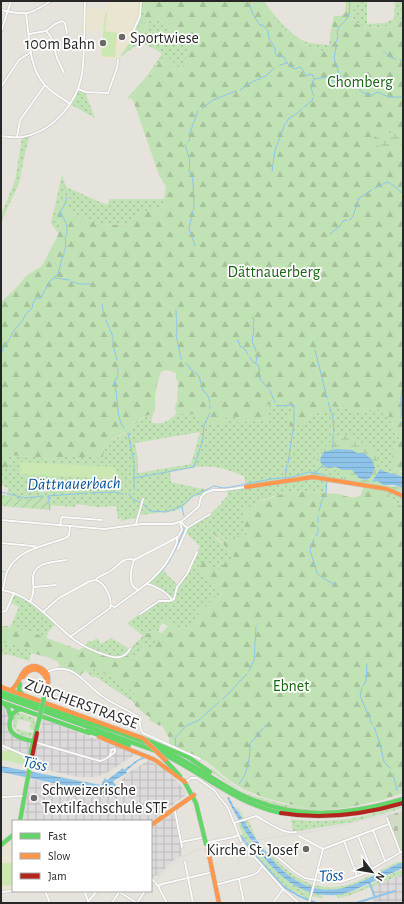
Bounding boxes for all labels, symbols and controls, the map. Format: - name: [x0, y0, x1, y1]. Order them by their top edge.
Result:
- place label: Sportwiese: [130, 30, 199, 46]
- marker: Sportwiese: [117, 32, 127, 42]
- place label: 100m Bahn: [25, 36, 95, 52]
- marker: 100m Bahn: [98, 38, 108, 48]
- park label: Chomberg: [327, 74, 393, 90]
- park label: Dättnauerberg: [228, 264, 321, 280]
- water label: Dättnauerbach: [27, 474, 121, 493]
- street label: ZÜRCHERSTRASSE: [23, 674, 141, 732]
- park label: Ebnet: [273, 678, 309, 694]
- water label: Töss: [21, 753, 49, 774]
- place label: Schweizerische Textilfachschule STF: [42, 782, 168, 816]
- marker: Schweizerische Textilfachschule STF: [29, 793, 39, 803]
- legend: [12, 820, 152, 892]
- text: Fast: [48, 830, 67, 842]
- place label: Kirche St. Josef: [207, 842, 299, 858]
- marker: Kirche St. Josef: [301, 844, 311, 854]
- text: Slow: [48, 850, 70, 862]
- north arrow: [352, 852, 392, 892]
- water label: Töss: [318, 866, 345, 885]
- text: Jam: [48, 870, 67, 882]
- text: N: [373, 871, 387, 883]

